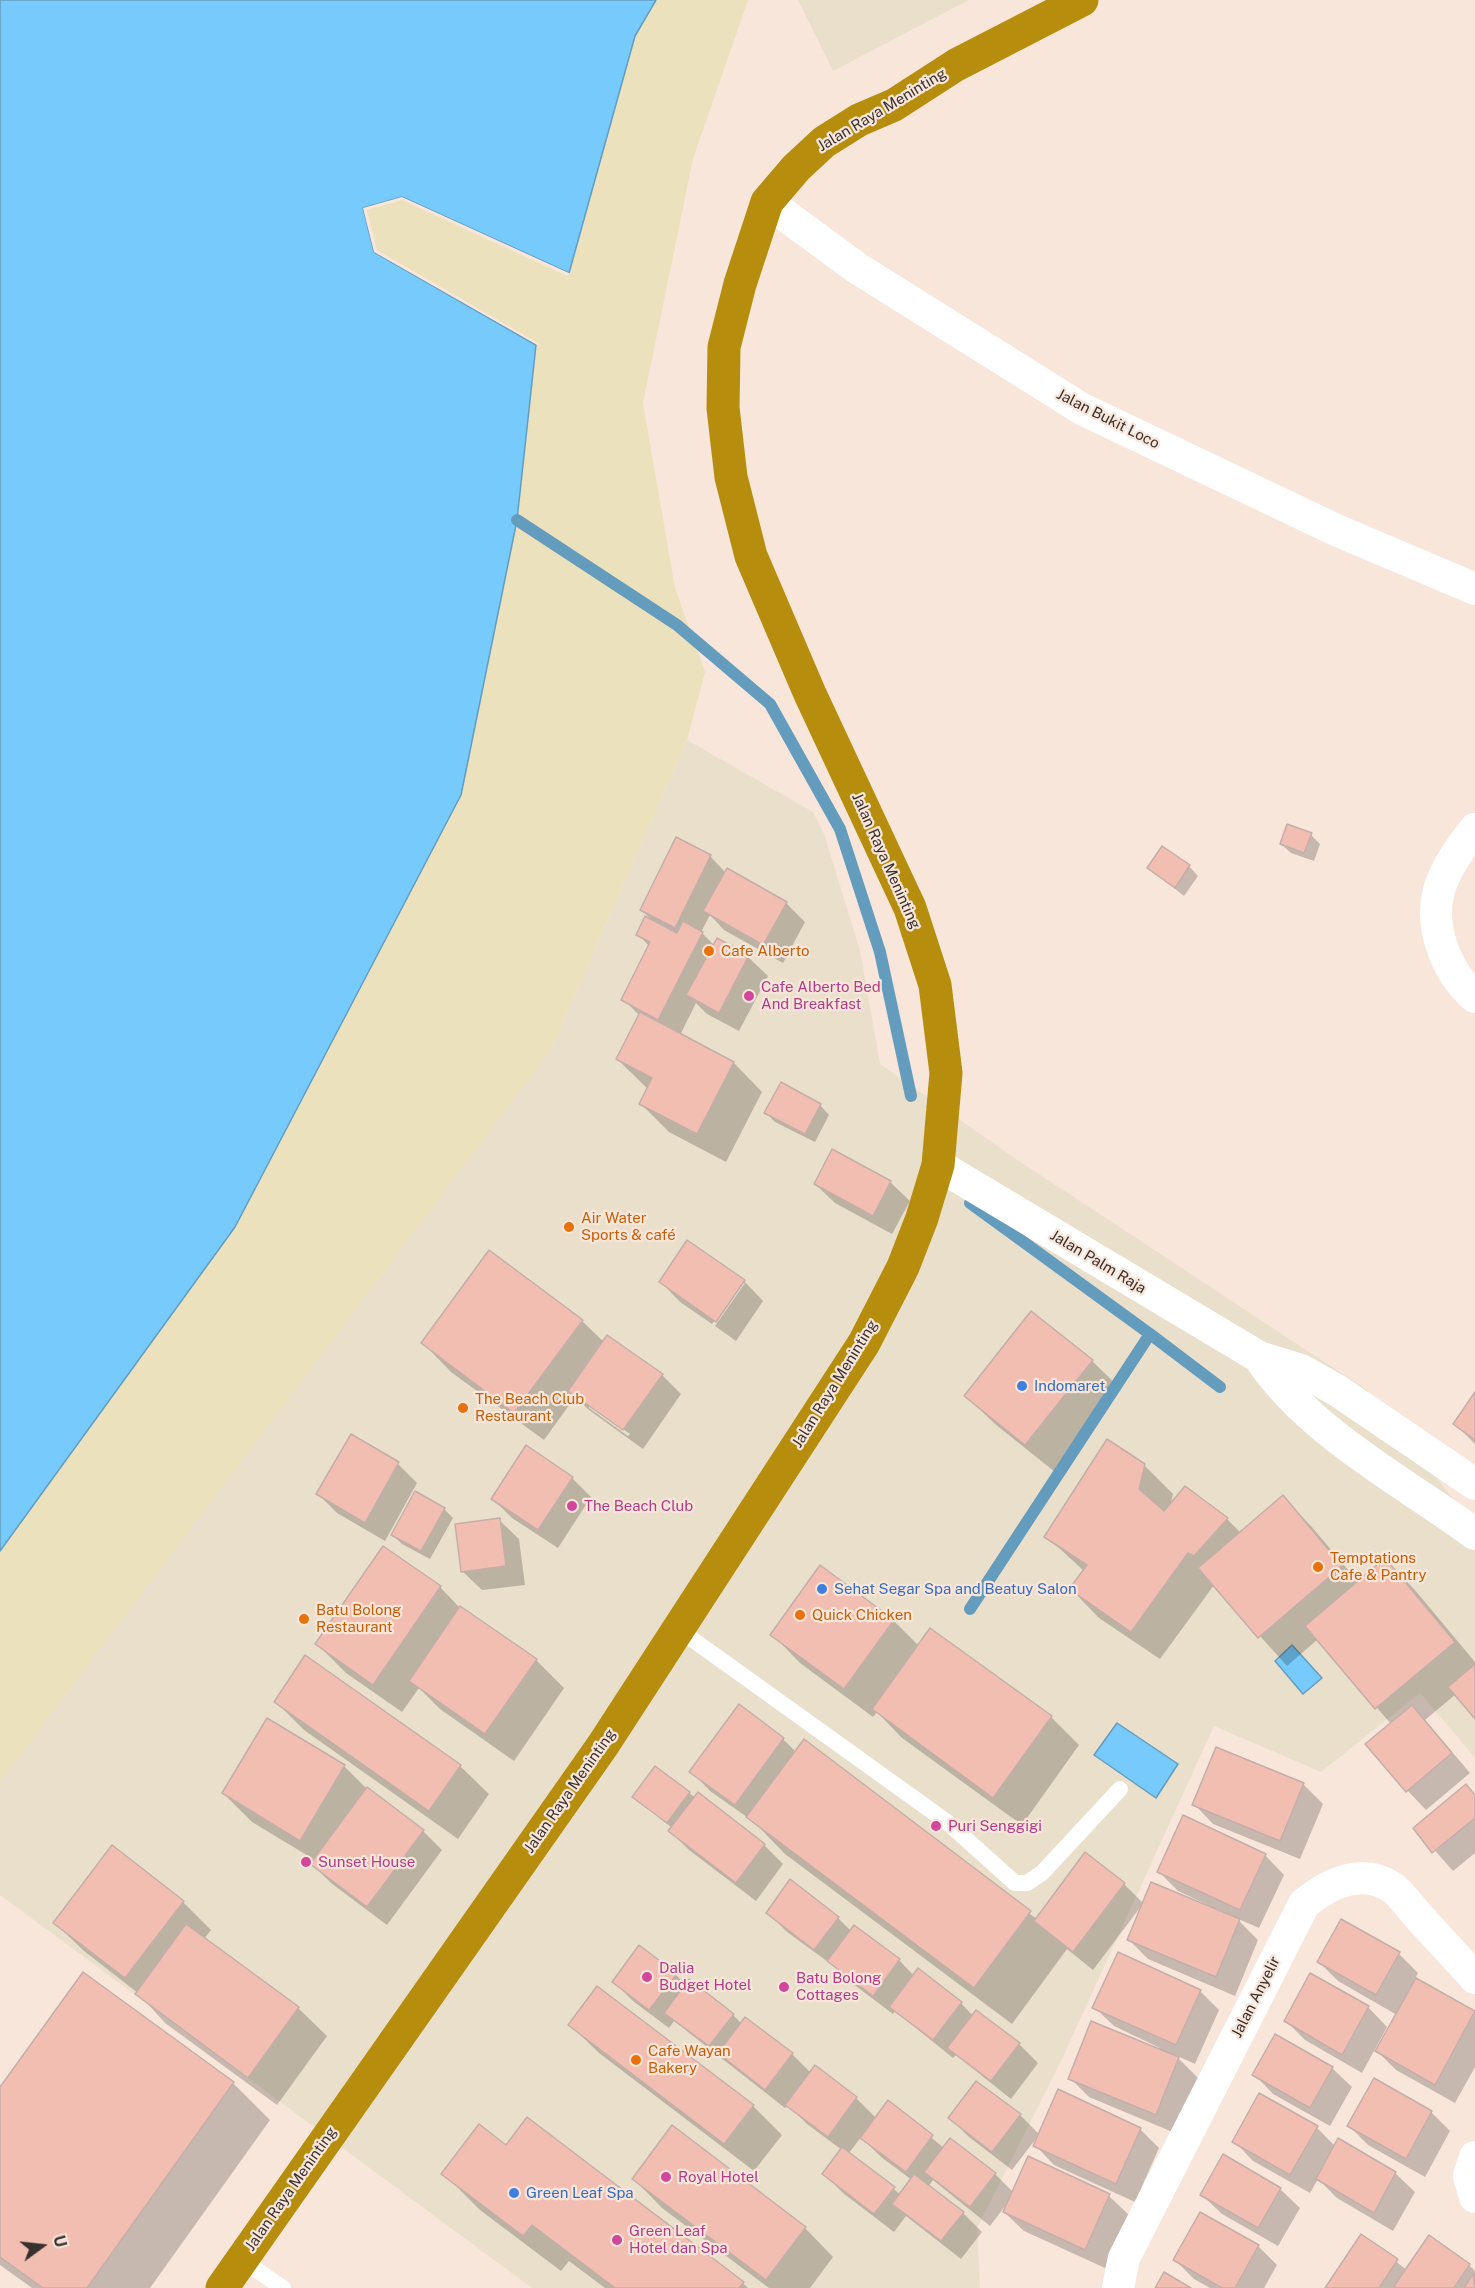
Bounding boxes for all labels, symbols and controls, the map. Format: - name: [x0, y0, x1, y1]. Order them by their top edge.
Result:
- street label: Jalan Raya Meninting: [814, 64, 950, 156]
- street label: Jalan Bukit Loco: [1054, 385, 1162, 453]
- street label: Jalan Raya Meninting: [848, 790, 924, 932]
- place label: Cafe Alberto: [721, 942, 810, 960]
- marker: Cafe Alberto: [702, 944, 716, 958]
- place label: Cafe Alberto Bed And Breakfast: [761, 978, 881, 1013]
- marker: Cafe Alberto Bed And Breakfast: [742, 989, 756, 1003]
- place label: Air Water Sports & café: [581, 1209, 676, 1244]
- marker: Air Water Sports & café: [562, 1220, 576, 1234]
- street label: Jalan Palm Raja: [1047, 1226, 1149, 1298]
- street label: Jalan Raya Meninting: [788, 1317, 882, 1451]
- place label: Indomaret: [1034, 1377, 1105, 1395]
- marker: Indomaret: [1015, 1379, 1029, 1393]
- place label: The Beach Club Restaurant: [475, 1390, 584, 1425]
- marker: The Beach Club Restaurant: [456, 1401, 470, 1415]
- place label: The Beach Club: [584, 1497, 693, 1515]
- marker: The Beach Club: [565, 1499, 579, 1513]
- place label: Temptations Cafe & Pantry: [1330, 1549, 1426, 1584]
- marker: Temptations Cafe & Pantry: [1311, 1560, 1325, 1574]
- place label: Sehat Segar Spa and Beatuy Salon: [834, 1580, 1077, 1598]
- marker: Sehat Segar Spa and Beatuy Salon: [815, 1582, 829, 1596]
- place label: Batu Bolong Restaurant: [316, 1601, 401, 1636]
- place label: Quick Chicken: [812, 1606, 912, 1624]
- marker: Quick Chicken: [793, 1608, 807, 1622]
- marker: Batu Bolong Restaurant: [297, 1612, 311, 1626]
- street label: Jalan Raya Meninting: [520, 1726, 620, 1856]
- place label: Puri Senggigi: [948, 1817, 1042, 1835]
- marker: Puri Senggigi: [929, 1819, 943, 1833]
- place label: Sunset House: [318, 1853, 415, 1871]
- marker: Sunset House: [299, 1855, 313, 1869]
- street label: Jalan Anyelir: [1228, 1953, 1284, 2041]
- place label: Dalia Budget Hotel: [659, 1959, 752, 1994]
- place label: Batu Bolong Cottages: [796, 1969, 881, 2004]
- marker: Dalia Budget Hotel: [640, 1970, 654, 1984]
- marker: Batu Bolong Cottages: [777, 1980, 791, 1994]
- place label: Cafe Wayan Bakery: [648, 2042, 731, 2077]
- marker: Cafe Wayan Bakery: [629, 2053, 643, 2067]
- street label: Jalan Raya Meninting: [241, 2124, 341, 2254]
- place label: Royal Hotel: [678, 2168, 759, 2186]
- marker: Royal Hotel: [659, 2170, 673, 2184]
- place label: Green Leaf Spa: [526, 2184, 634, 2202]
- marker: Green Leaf Spa: [507, 2186, 521, 2200]
- north arrow: [12, 2216, 72, 2276]
- place label: Green Leaf Hotel dan Spa: [629, 2222, 728, 2257]
- text: U: [49, 2233, 71, 2249]
- marker: Green Leaf Hotel dan Spa: [610, 2233, 624, 2247]

